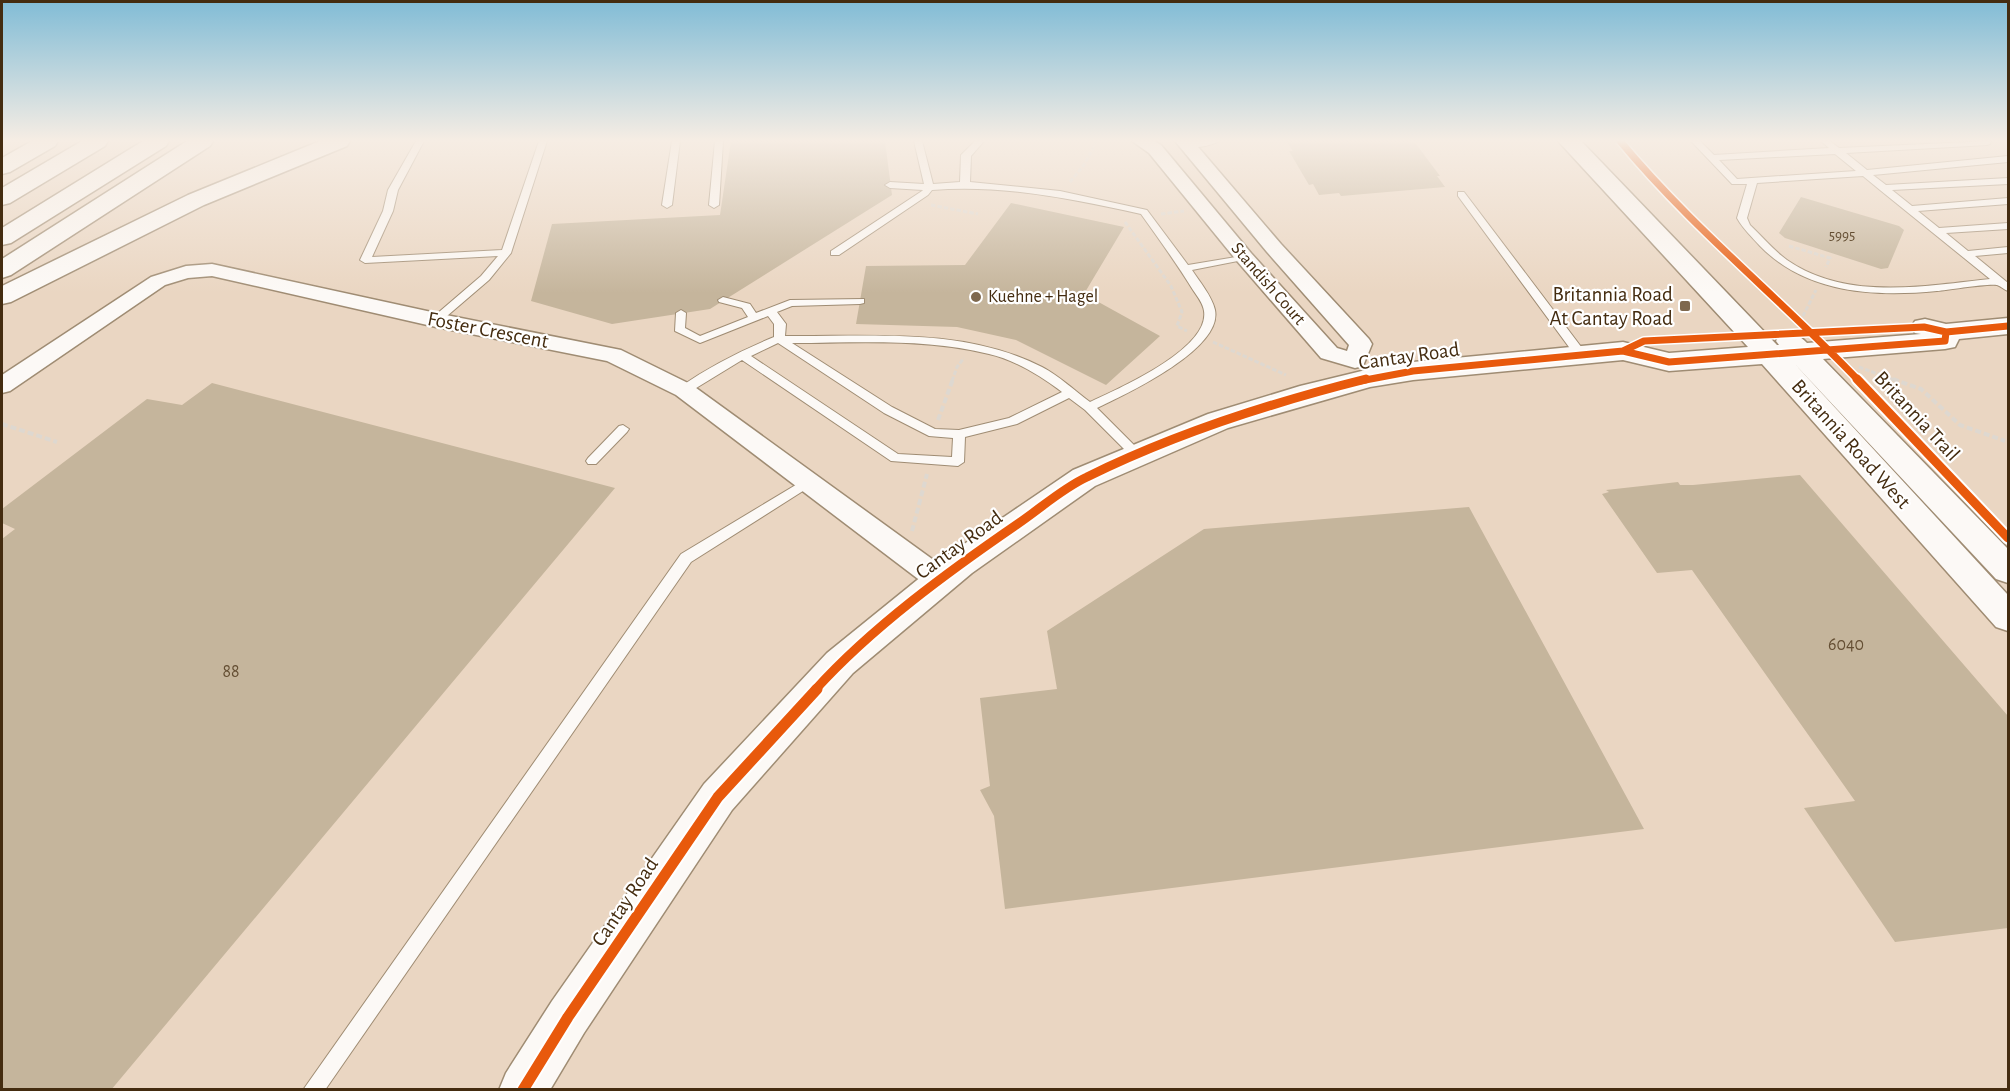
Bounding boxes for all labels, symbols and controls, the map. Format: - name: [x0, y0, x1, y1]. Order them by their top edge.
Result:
- house number: 5995: [1829, 228, 1855, 243]
- street label: Standish Court: [1228, 239, 1309, 329]
- place label: Britannia Road At Cantay Road: [1550, 284, 1673, 329]
- place label: Kuehne + Hagel: [988, 288, 1098, 306]
- marker: Kuehne + Hagel: [969, 290, 983, 304]
- marker: Britannia Road At Cantay Road: [1678, 299, 1692, 313]
- street label: Foster Crescent: [426, 308, 551, 352]
- street label: Cantay Road: [1357, 339, 1461, 373]
- street label: Britannia Trail: [1870, 367, 1964, 465]
- street label: Britannia Road West: [1788, 375, 1915, 513]
- street label: Cantay Road: [912, 507, 1006, 583]
- house number: 6040: [1828, 636, 1864, 654]
- house number: 88: [222, 663, 240, 681]
- street label: Cantay Road: [588, 854, 662, 950]

